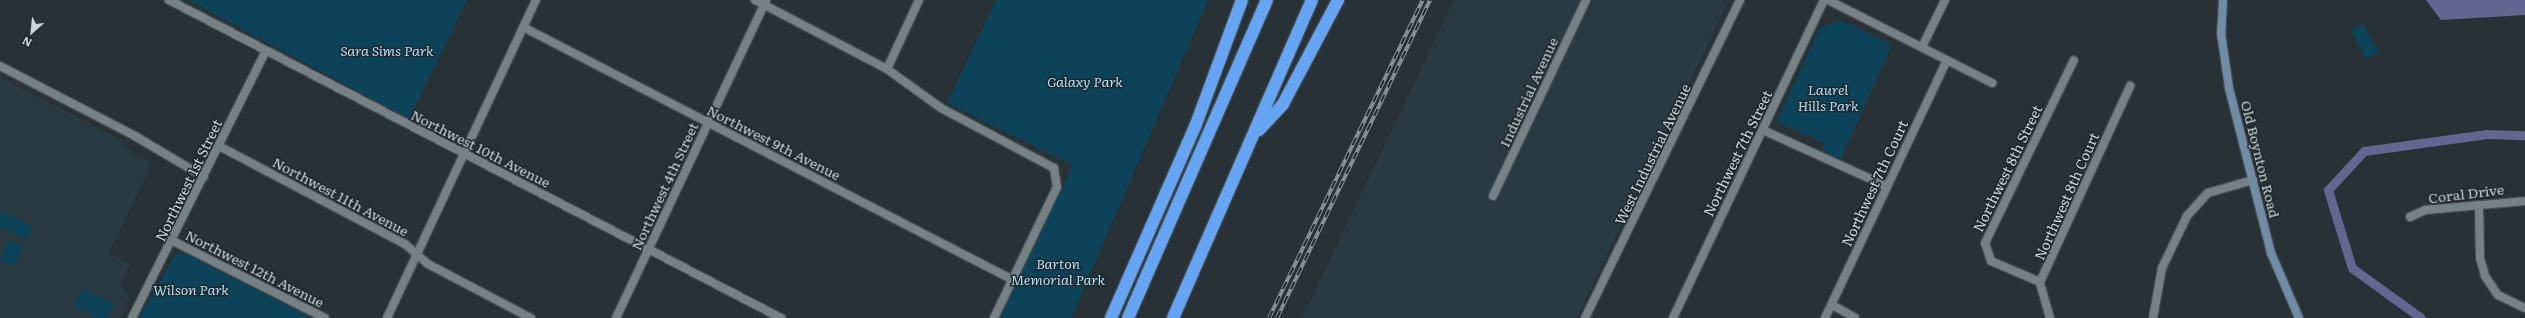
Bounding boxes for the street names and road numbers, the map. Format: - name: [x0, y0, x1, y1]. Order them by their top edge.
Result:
- street label: Industrial Avenue: [1495, 34, 1561, 150]
- street label: West Industrial Avenue: [1610, 81, 1694, 227]
- street label: Northwest 7th Street: [1699, 87, 1775, 219]
- street label: Old Boynton Road: [2238, 99, 2284, 219]
- street label: Northwest 9th Avenue: [704, 101, 844, 183]
- street label: Northwest 8th Street: [1969, 102, 2045, 234]
- street label: Northwest 10th Avenue: [408, 105, 554, 191]
- street label: Northwest 1st Street: [151, 116, 225, 244]
- street label: Northwest 7th Court: [1837, 117, 1911, 249]
- street label: Northwest 4th Street: [627, 119, 701, 253]
- street label: Northwest 8th Court: [2030, 129, 2102, 263]
- street label: Northwest 11th Avenue: [270, 153, 412, 239]
- street label: Coral Drive: [2427, 180, 2505, 206]
- street label: Northwest 12th Avenue: [183, 226, 327, 310]

